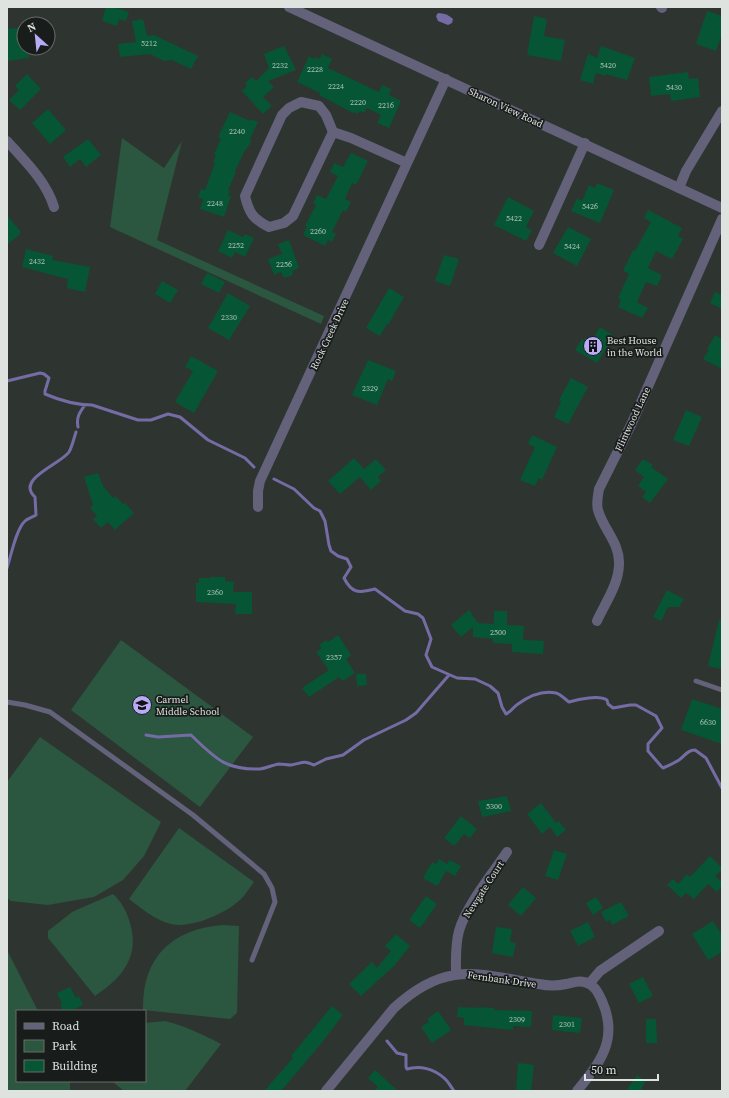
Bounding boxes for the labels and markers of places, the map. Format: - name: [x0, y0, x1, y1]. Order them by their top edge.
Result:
- place label: Best House in the World: [607, 334, 662, 359]
- building icon: Best House in the World: [582, 335, 604, 357]
- place label: Carmel Middle School: [156, 693, 220, 718]
- school or university icon: Carmel Middle School: [131, 694, 153, 716]

